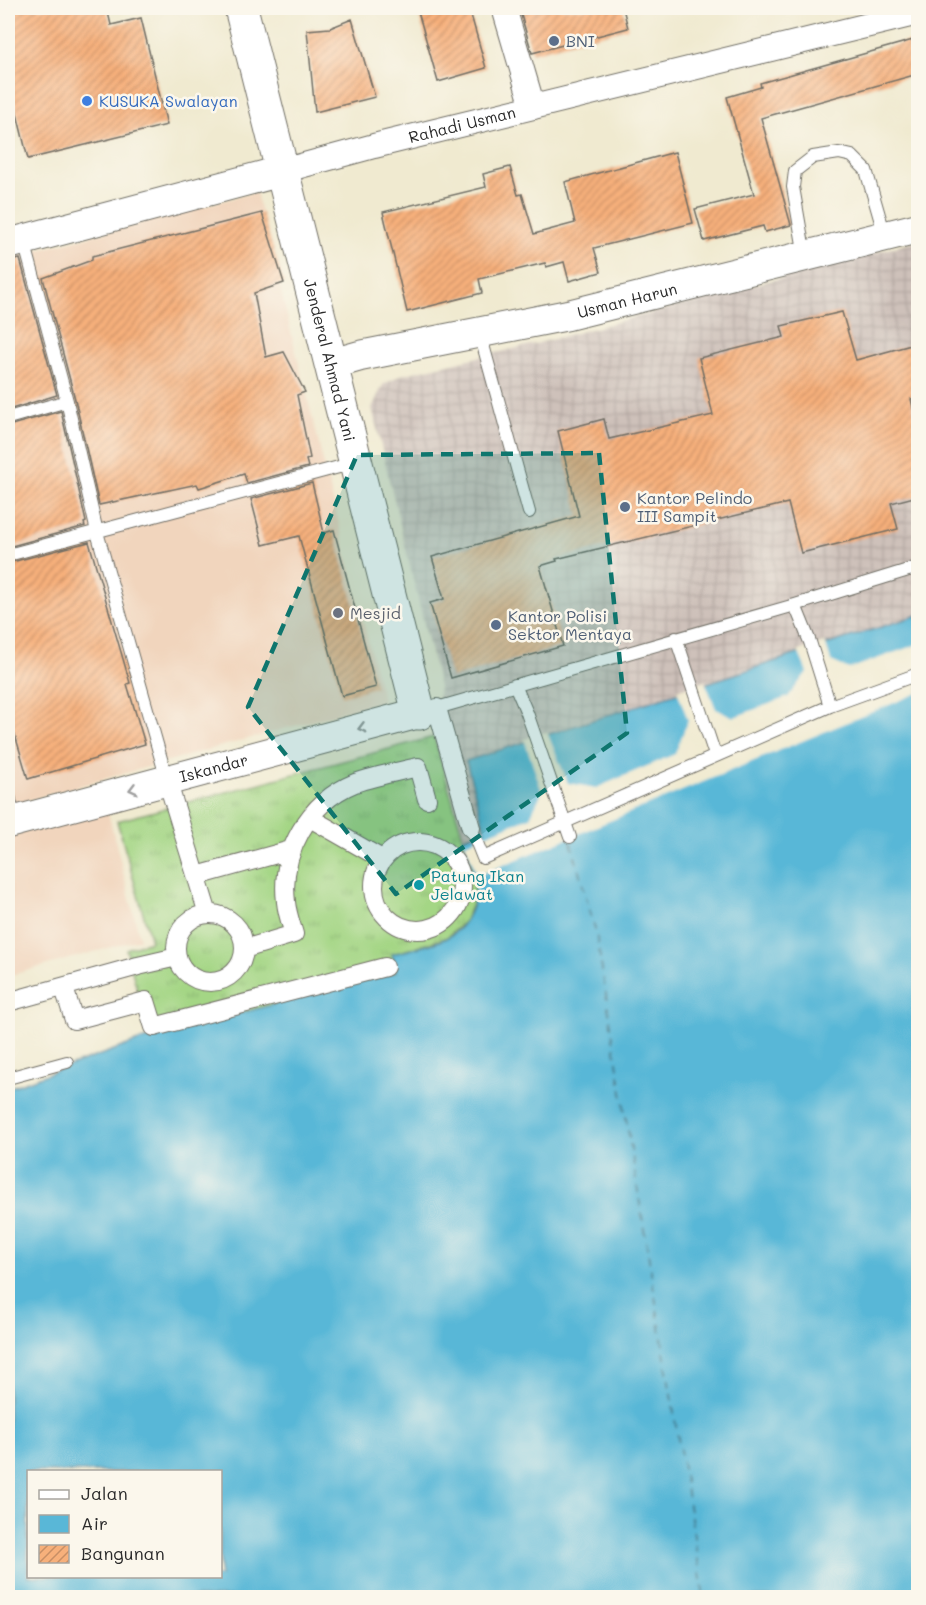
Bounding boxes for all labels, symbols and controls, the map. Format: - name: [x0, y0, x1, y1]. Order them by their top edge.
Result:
- place label: BNI: [566, 30, 595, 51]
- marker: BNI: [547, 34, 561, 48]
- place label: KUSUKA Swalayan: [99, 90, 238, 111]
- marker: KUSUKA Swalayan: [80, 94, 94, 108]
- street label: Rahadi Usman: [406, 101, 518, 147]
- street label: Jenderal Ahmad Yani: [300, 276, 361, 443]
- street label: Usman Harun: [575, 277, 679, 322]
- place label: Kantor Pelindo III Sampit: [637, 487, 752, 526]
- marker: Kantor Pelindo III Sampit: [618, 500, 632, 514]
- place label: Mesjid: [350, 602, 401, 623]
- place label: Kantor Polisi Sektor Mentaya: [508, 605, 632, 644]
- marker: Mesjid: [331, 606, 345, 620]
- marker: Kantor Polisi Sektor Mentaya: [489, 618, 503, 632]
- one-way arrow: [358, 721, 368, 734]
- street label: Iskandar: [177, 748, 250, 787]
- one-way arrow: [128, 782, 139, 794]
- place label: Patung Ikan Jelawat: [431, 865, 524, 904]
- marker: Patung Ikan Jelawat: [412, 878, 426, 892]
- legend: [27, 1470, 222, 1578]
- text: Jalan: [81, 1481, 128, 1505]
- text: Air: [81, 1511, 108, 1535]
- text: Bangunan: [81, 1541, 165, 1565]

